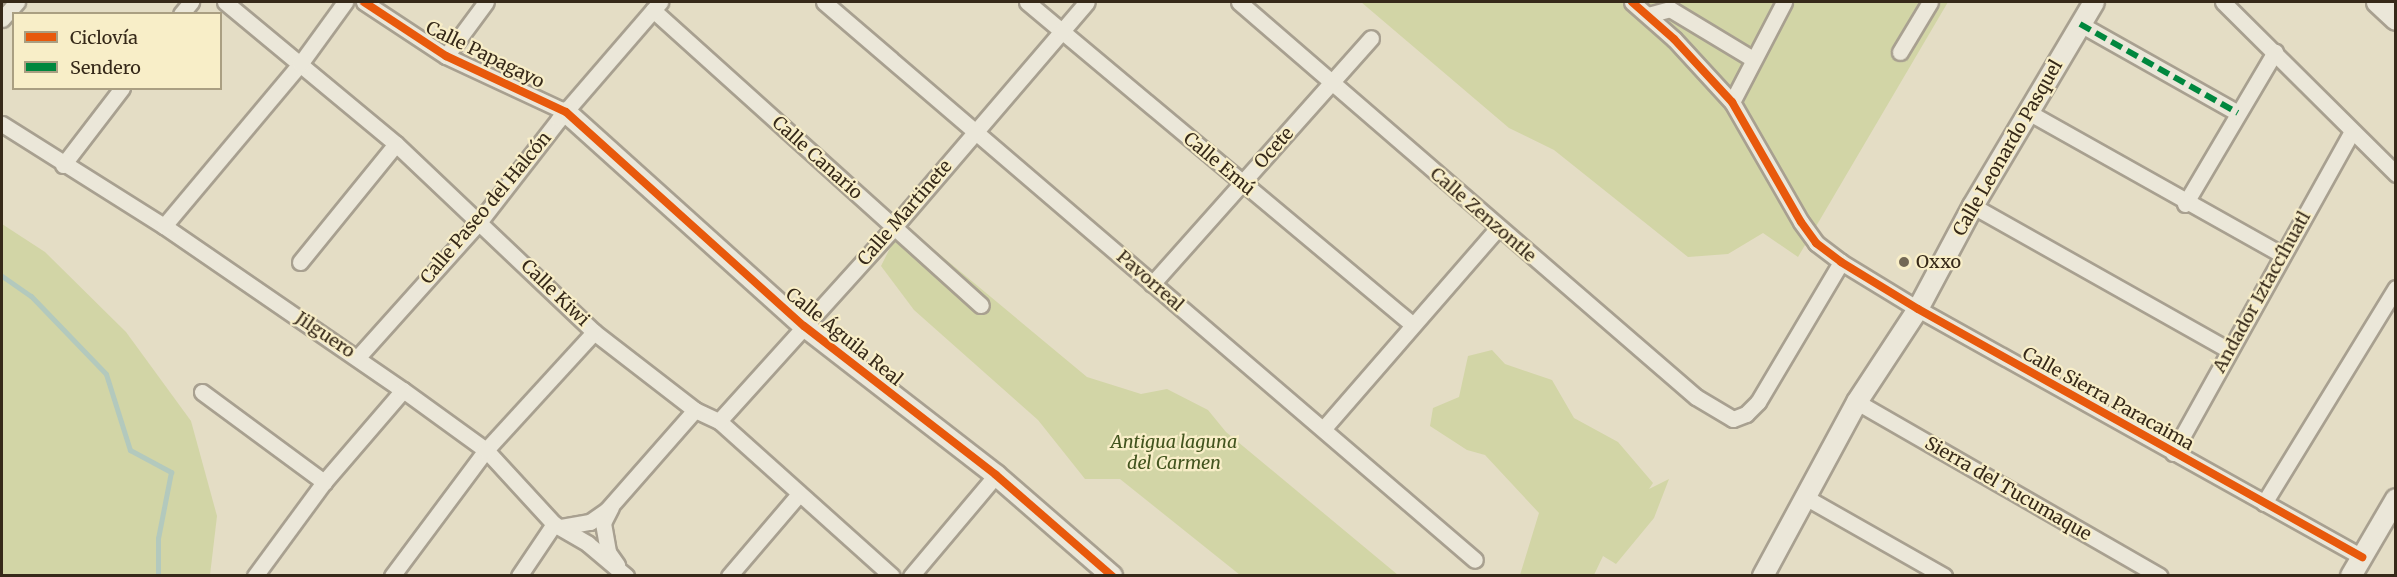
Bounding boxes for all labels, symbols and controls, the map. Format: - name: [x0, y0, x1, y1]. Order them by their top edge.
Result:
- legend: [12, 12, 222, 90]
- street label: Calle Papagayo: [422, 17, 548, 93]
- text: Ciclovía: [70, 26, 138, 49]
- text: Sendero: [70, 56, 141, 79]
- street label: Calle Leonardo Pasquel: [1949, 56, 2067, 240]
- street label: Calle Canario: [767, 112, 867, 204]
- street label: Ocete: [1250, 123, 1298, 173]
- street label: Calle Paseo del Halcón: [416, 128, 556, 288]
- street label: Calle Emú: [1179, 128, 1259, 200]
- street label: Calle Martinete: [853, 156, 957, 270]
- street label: Calle Zenzontle: [1426, 163, 1540, 267]
- street label: Andador Iztaccíhuatl: [2209, 208, 2315, 376]
- street label: Pavorreal: [1112, 246, 1188, 316]
- place label: Oxxo: [1916, 251, 1961, 273]
- street label: Calle Kiwi: [516, 255, 594, 331]
- marker: Oxxo: [1897, 255, 1911, 269]
- street label: Calle Águila Real: [781, 283, 907, 391]
- street label: Jilguero: [291, 307, 359, 363]
- street label: Calle Sierra Paracaima: [2018, 343, 2198, 455]
- park label: Antigua laguna del Carmen: [1111, 432, 1237, 474]
- street label: Sierra del Tucumaque: [1921, 432, 2095, 546]

